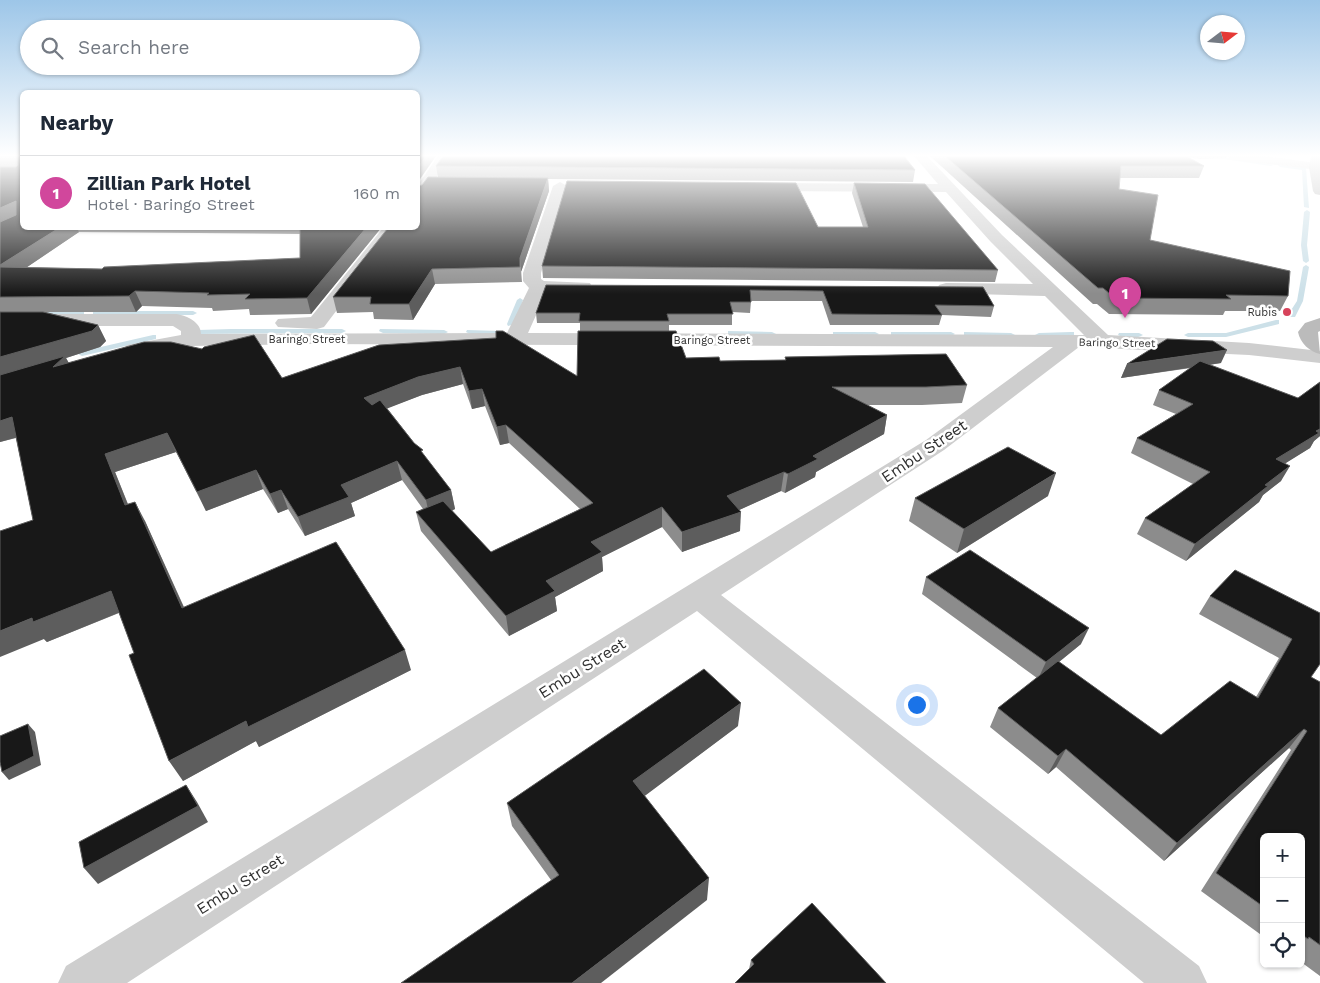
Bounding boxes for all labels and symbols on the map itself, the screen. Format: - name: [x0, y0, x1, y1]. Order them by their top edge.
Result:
- north arrow: [1200, 15, 1245, 60]
- pin: 1: [1109, 277, 1141, 318]
- place label: Rubis: [1247, 306, 1277, 319]
- marker: Rubis: [1281, 306, 1293, 318]
- street label: Baringo Street: [269, 333, 346, 346]
- street label: Baringo Street: [674, 334, 751, 347]
- street label: Baringo Street: [1078, 336, 1156, 350]
- street label: Embu Street: [878, 415, 971, 487]
- street label: Embu Street: [535, 634, 629, 702]
- your location: [904, 692, 930, 718]
- street label: Embu Street: [193, 850, 287, 918]

